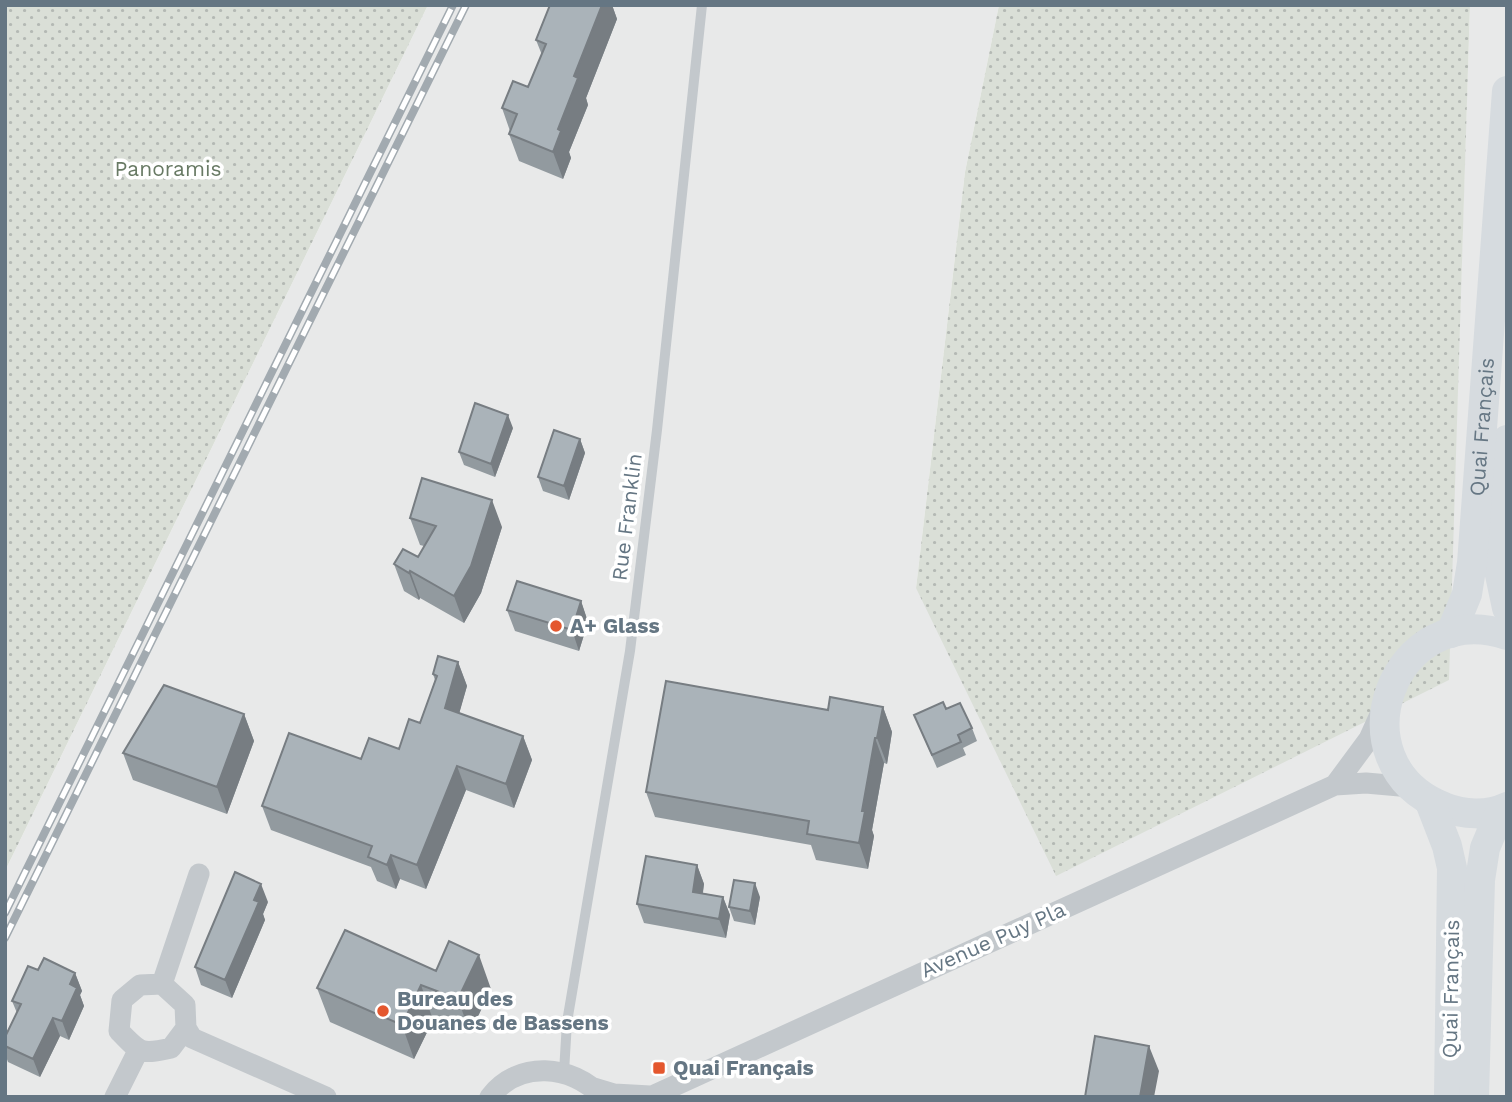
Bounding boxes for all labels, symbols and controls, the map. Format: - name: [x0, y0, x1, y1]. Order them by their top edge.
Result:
- park label: Panoramis: [114, 156, 222, 181]
- street label: Quai Français: [1464, 357, 1499, 497]
- street label: Rue Franklin: [606, 452, 647, 582]
- place label: A+ Glass: [570, 613, 660, 638]
- marker: A+ Glass: [548, 618, 564, 634]
- street label: Avenue Puy Pla: [917, 896, 1069, 983]
- street label: Quai Français: [1437, 919, 1464, 1059]
- place label: Bureau des Douanes de Bassens: [397, 986, 609, 1035]
- marker: Bureau des Douanes de Bassens: [375, 1003, 391, 1019]
- place label: Quai Français: [673, 1055, 814, 1080]
- marker: Quai Français: [651, 1060, 667, 1076]

